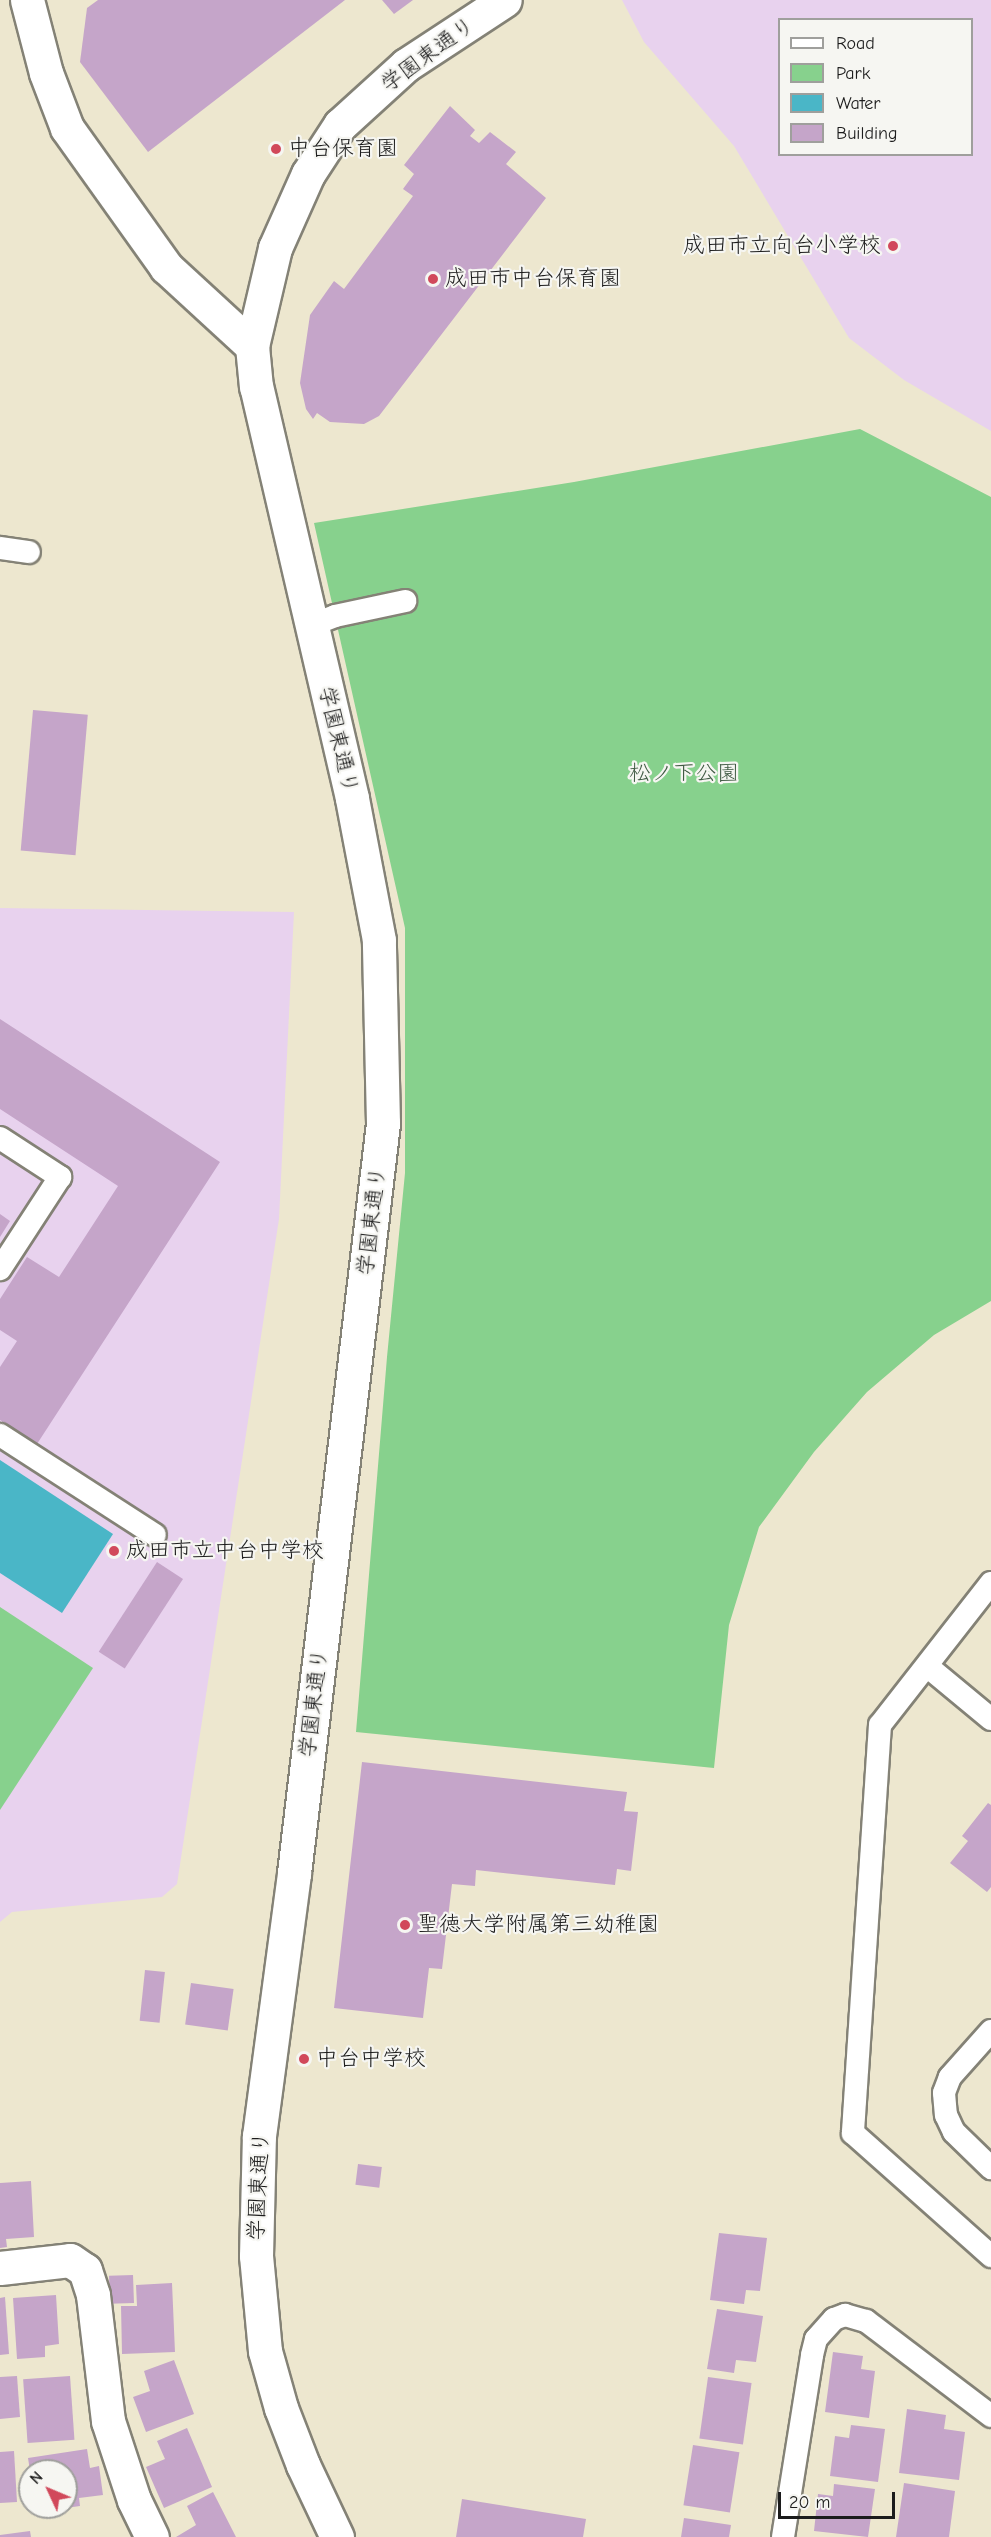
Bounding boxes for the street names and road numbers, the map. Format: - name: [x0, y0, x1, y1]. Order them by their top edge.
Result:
- street label: 学園東通り: [376, 12, 480, 98]
- street label: 学園東通り: [313, 683, 363, 797]
- street label: 学園東通り: [352, 1165, 392, 1277]
- street label: 学園東通り: [294, 1647, 334, 1759]
- street label: 学園東通り: [243, 2130, 275, 2242]

